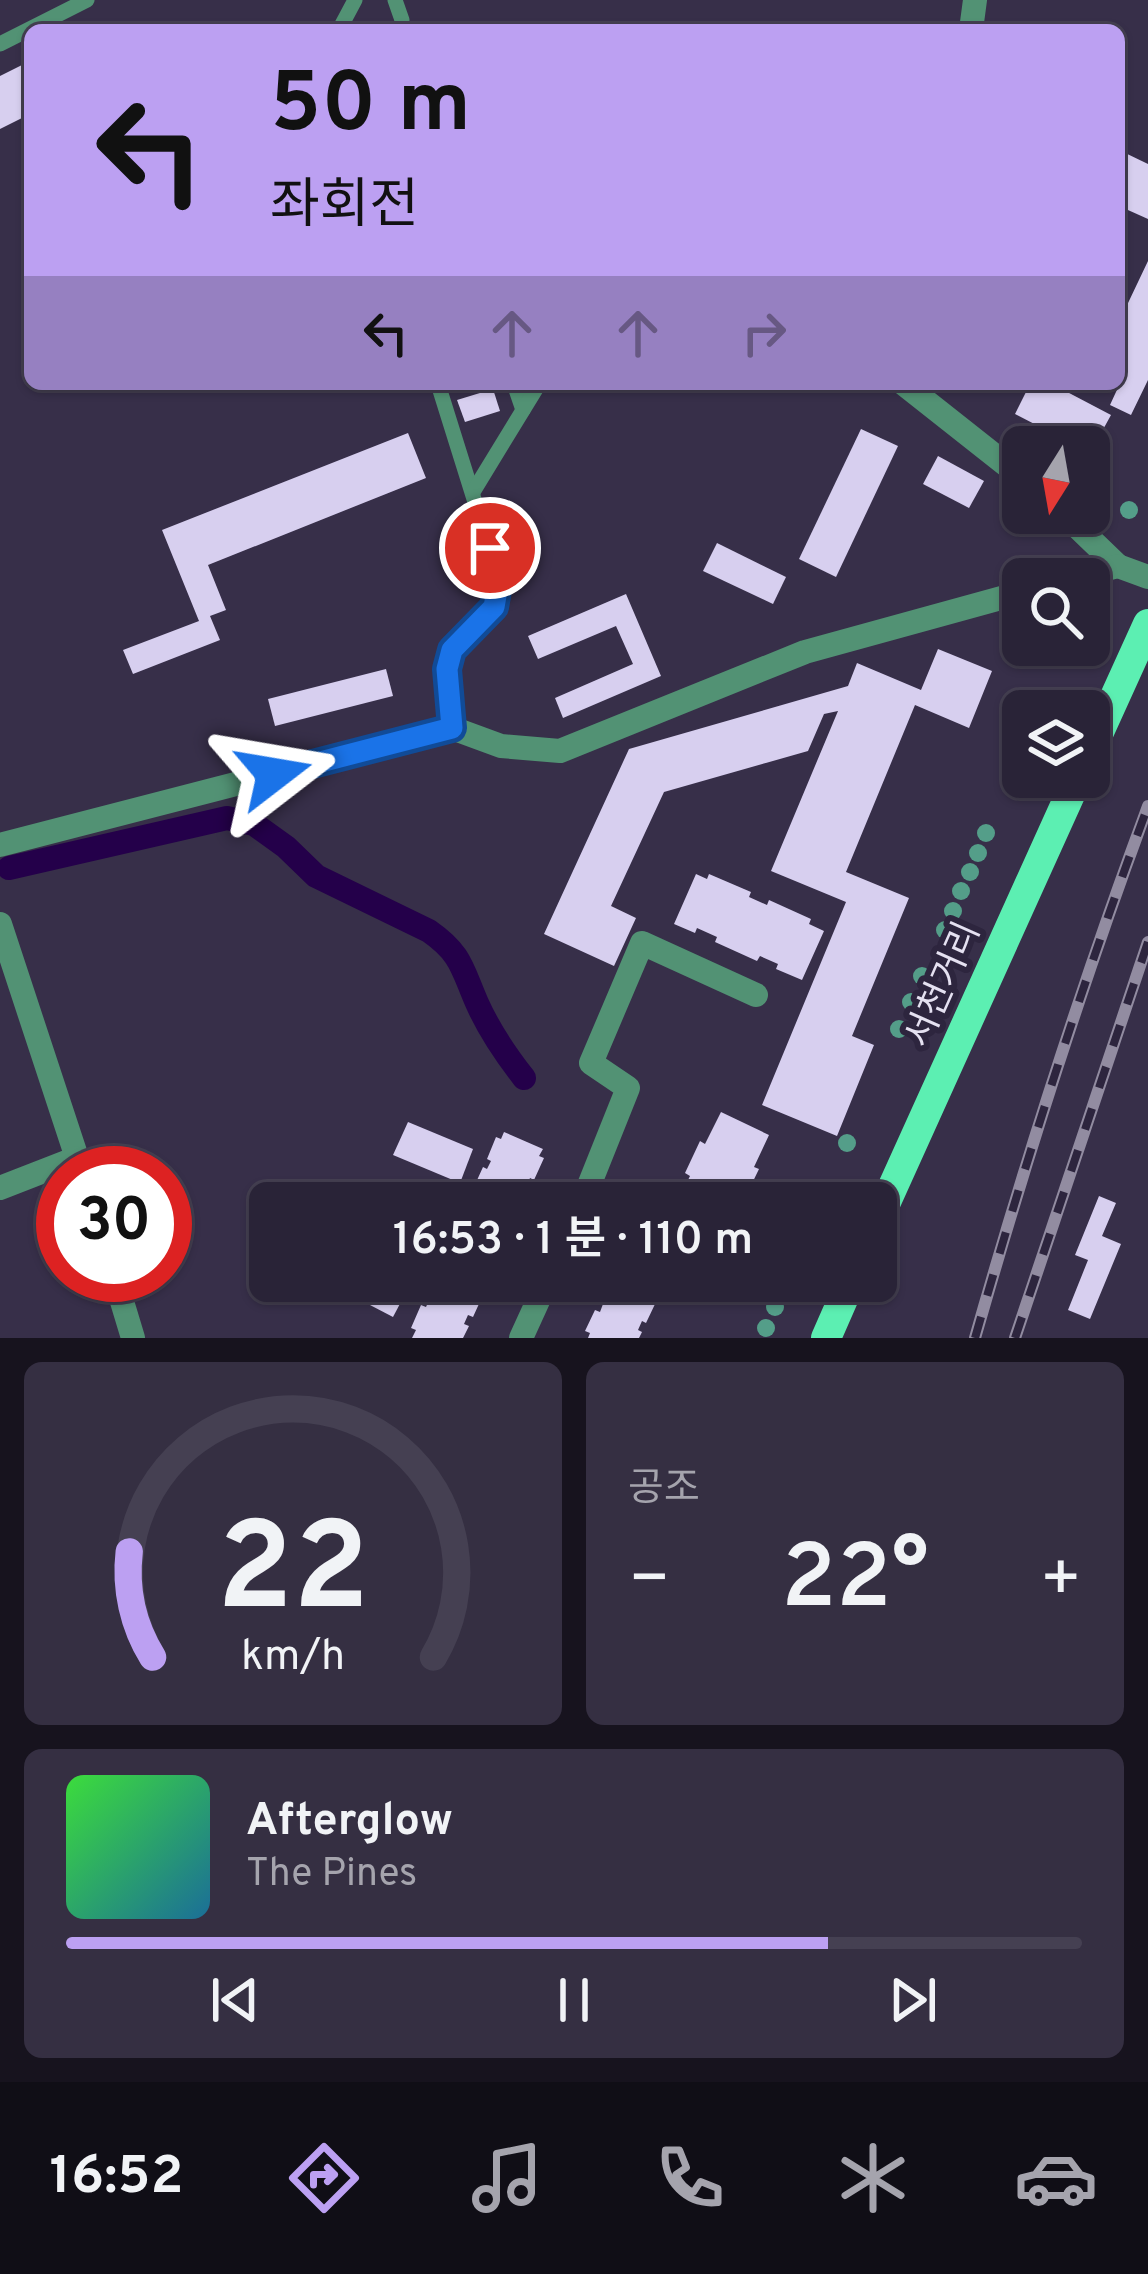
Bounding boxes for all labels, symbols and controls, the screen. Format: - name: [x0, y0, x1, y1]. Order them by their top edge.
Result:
- text: 50 m: [270, 55, 471, 161]
- icon: left: [72, 72, 228, 228]
- text: 좌회전: [270, 174, 419, 243]
- icon: left: [353, 300, 419, 366]
- icon: ahead: [479, 300, 545, 366]
- icon: ahead: [605, 300, 671, 366]
- icon: right: [731, 300, 797, 366]
- north arrow: [1002, 426, 1110, 534]
- map controls: [1002, 426, 1110, 798]
- pin: [439, 497, 541, 599]
- icon: arrive: [457, 515, 523, 581]
- button: search: [1002, 558, 1110, 666]
- button: layers: [1002, 690, 1110, 798]
- position arrow: [211, 711, 337, 837]
- street label: 서천거리: [897, 916, 993, 1055]
- speed limit sign: 30: [36, 1146, 192, 1302]
- text: 16:53 · 1 분 · 110 m: [393, 1213, 753, 1270]
- text: 공조: [628, 1466, 700, 1515]
- text: 22: [217, 1496, 369, 1654]
- text: 22°: [781, 1526, 929, 1639]
- text: −: [628, 1541, 671, 1624]
- text: +: [1039, 1541, 1082, 1624]
- text: km/h: [241, 1630, 345, 1684]
- text: Afterglow: [246, 1794, 453, 1851]
- text: The Pines: [246, 1851, 417, 1900]
- icon: previous: [202, 1967, 268, 2033]
- icon: pause: [541, 1967, 607, 2033]
- icon: next: [880, 1967, 946, 2033]
- icon: directions: [282, 2136, 366, 2220]
- icon: music: [465, 2136, 549, 2220]
- icon: phone: [648, 2136, 732, 2220]
- icon: climate: [831, 2136, 915, 2220]
- icon: car: [1014, 2136, 1098, 2220]
- text: 16:52: [50, 2144, 183, 2213]

